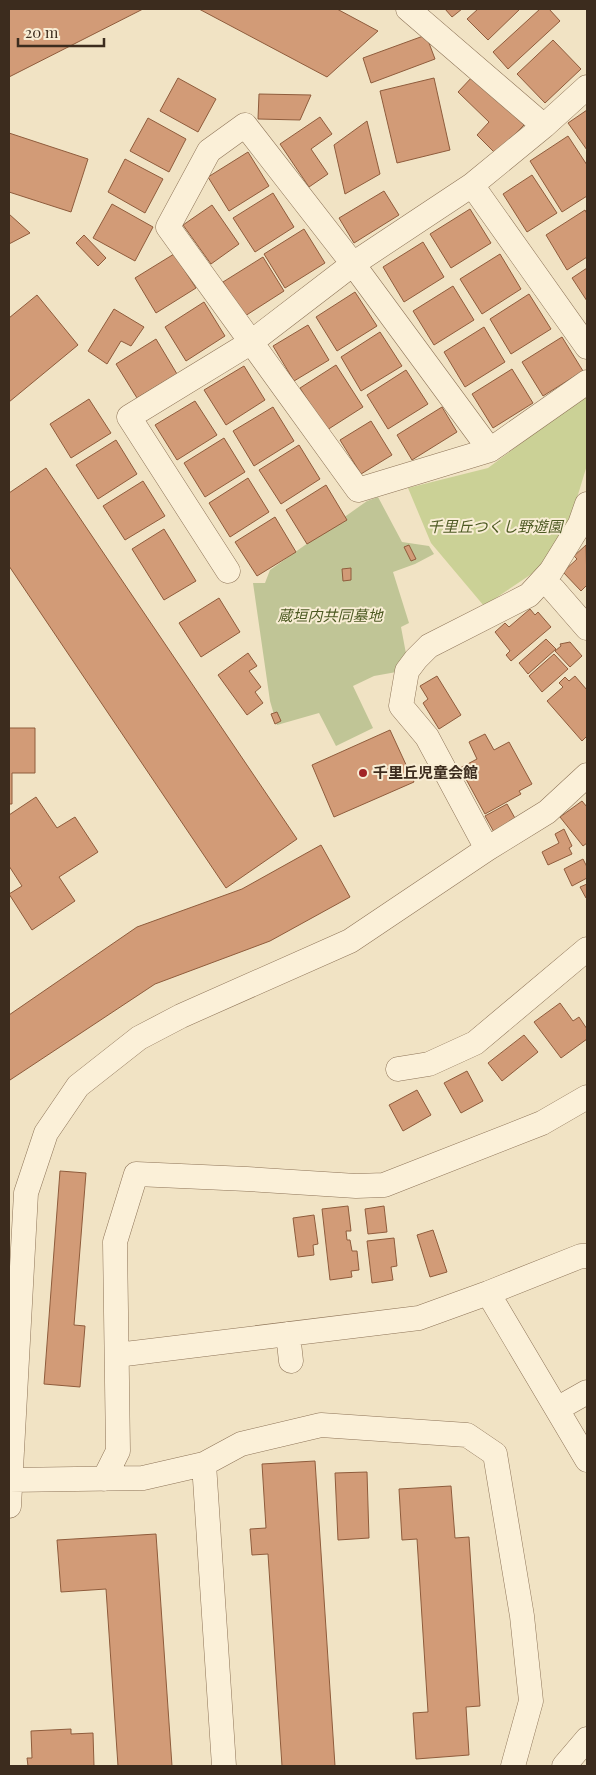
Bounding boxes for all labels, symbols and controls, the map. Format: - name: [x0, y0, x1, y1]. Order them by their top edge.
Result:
- scale bar: [18, 15, 104, 47]
- text: 20 m: [25, 22, 59, 42]
- park label: 千里丘つくし野遊園: [427, 516, 564, 536]
- park label: 蔵垣内共同墓地: [277, 605, 384, 625]
- place label: 千里丘児童会館: [373, 762, 478, 782]
- marker: 千里丘児童会館: [357, 767, 369, 779]

